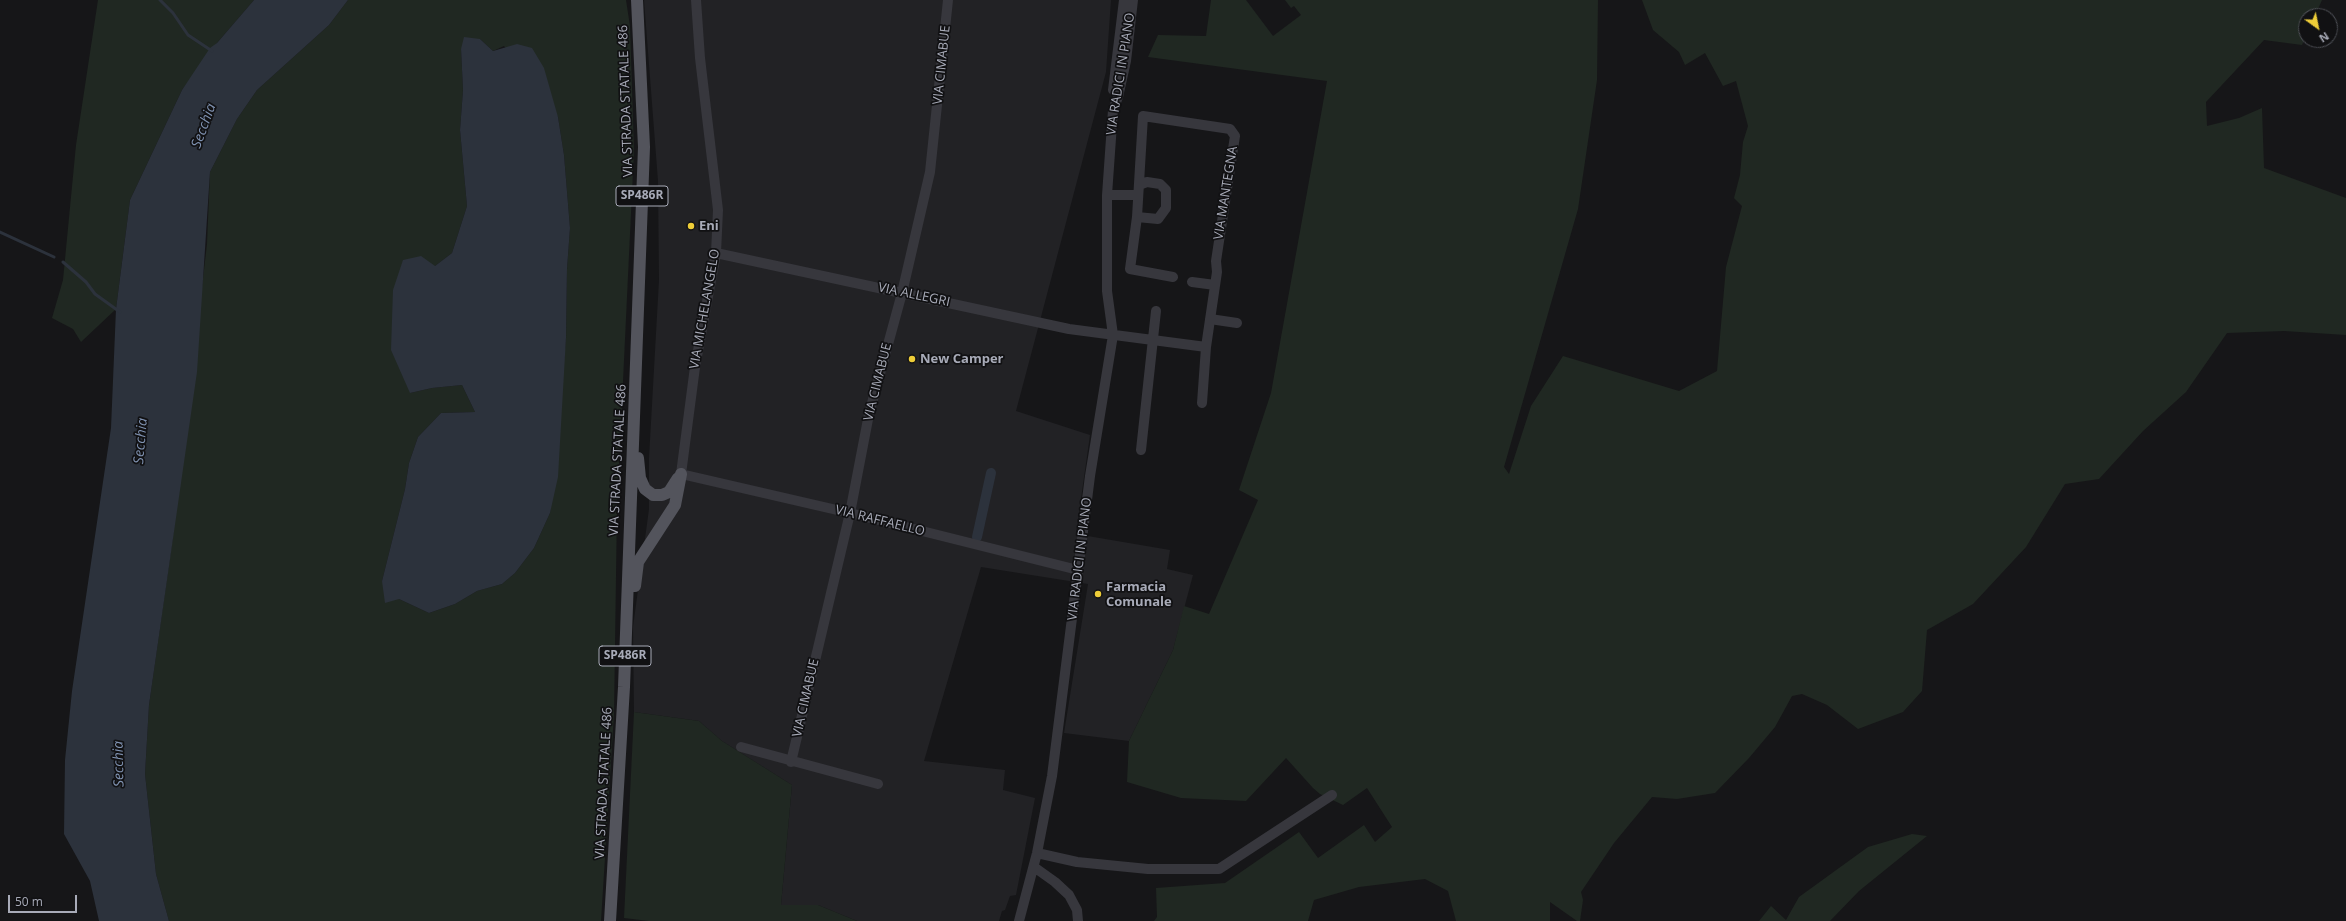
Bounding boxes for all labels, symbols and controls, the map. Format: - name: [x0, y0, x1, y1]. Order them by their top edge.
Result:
- north arrow: [2298, 8, 2338, 48]
- street label: VIA RADICI IN PIANO: [1104, 12, 1138, 136]
- street label: VIA CIMABUE: [930, 24, 954, 106]
- street label: VIA STRADA STATALE 486: [616, 25, 636, 177]
- text: N: [2316, 29, 2332, 46]
- water label: Secchia: [188, 101, 220, 151]
- street label: VIA MANTEGNA: [1211, 145, 1241, 241]
- road number: SP486R: [616, 186, 668, 206]
- place label: Eni: [699, 218, 719, 234]
- marker: Eni: [686, 221, 696, 231]
- street label: VIA MICHELANGELO: [687, 248, 723, 370]
- street label: VIA ALLEGRI: [877, 280, 951, 310]
- street label: VIA CIMABUE: [861, 341, 895, 423]
- place label: New Camper: [920, 351, 1003, 367]
- marker: New Camper: [907, 354, 917, 364]
- street label: VIA STRADA STATALE 486: [606, 384, 630, 536]
- water label: Secchia: [131, 417, 151, 465]
- street label: VIA RADICI IN PIANO: [1065, 497, 1095, 621]
- street label: VIA RAFFAELLO: [834, 502, 926, 540]
- place label: Farmacia Comunale: [1106, 579, 1172, 610]
- marker: Farmacia Comunale: [1093, 589, 1103, 599]
- road number: SP486R: [599, 646, 651, 666]
- street label: VIA CIMABUE: [789, 657, 823, 739]
- street label: VIA STRADA STATALE 486: [592, 707, 616, 859]
- water label: Secchia: [110, 741, 128, 787]
- scale bar: [10, 887, 79, 913]
- text: 50 m: [15, 893, 43, 910]

